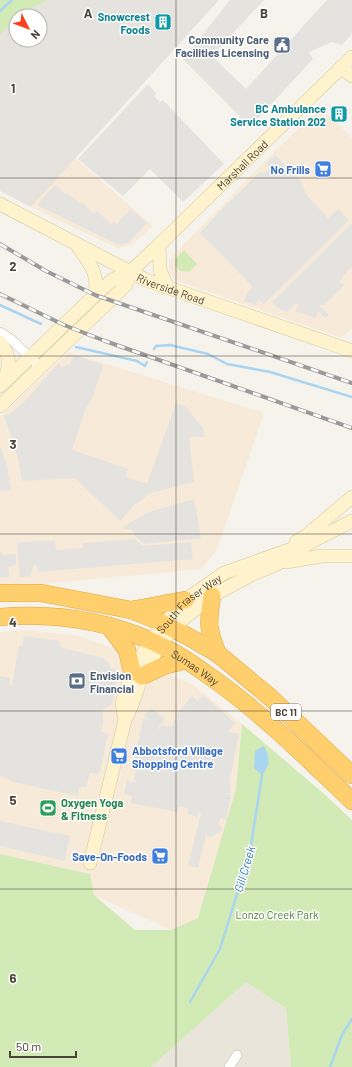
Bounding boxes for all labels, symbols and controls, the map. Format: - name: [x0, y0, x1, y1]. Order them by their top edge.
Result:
- text: A: [84, 5, 93, 21]
- text: B: [260, 5, 268, 21]
- north arrow: [8, 8, 48, 48]
- place label: Snowcrest Foods: [98, 10, 150, 36]
- building icon: Snowcrest Foods: [153, 12, 173, 32]
- text: N: [29, 28, 43, 42]
- place label: Community Care Facilities Licensing: [175, 33, 269, 59]
- public building icon: Community Care Facilities Licensing: [272, 35, 292, 55]
- text: 1: [11, 80, 15, 96]
- place label: BC Ambulance Service Station 202: [230, 102, 326, 128]
- building icon: BC Ambulance Service Station 202: [329, 104, 349, 124]
- street label: Marshall Road: [214, 137, 270, 192]
- supermarket icon: No Frills: [313, 159, 333, 179]
- place label: No Frills: [271, 163, 310, 176]
- text: 2: [9, 258, 17, 274]
- street label: Riverside Road: [135, 270, 207, 306]
- text: 3: [9, 436, 17, 452]
- street label: South Fraser Way: [153, 571, 223, 636]
- text: 4: [9, 614, 17, 630]
- street label: Sumas Way: [170, 646, 222, 687]
- place label: Envision Financial: [90, 669, 134, 695]
- bank icon: Envision Financial: [67, 671, 87, 691]
- road number: BC 11: [271, 704, 301, 720]
- place label: Abbotsford Village Shopping Centre: [132, 744, 223, 770]
- supermarket icon: Abbotsford Village Shopping Centre: [109, 746, 129, 766]
- text: 5: [9, 792, 17, 808]
- place label: Oxygen Yoga & Fitness: [61, 796, 123, 822]
- sports icon: Oxygen Yoga & Fitness: [38, 798, 58, 818]
- water label: Gill Creek: [231, 844, 257, 894]
- supermarket icon: Save-On-Foods: [150, 846, 170, 866]
- place label: Save-On-Foods: [72, 850, 147, 863]
- park label: Lonzo Creek Park: [236, 908, 319, 921]
- text: 6: [10, 970, 17, 986]
- scale bar: [10, 1033, 76, 1059]
- text: 50 m: [16, 1039, 41, 1053]

